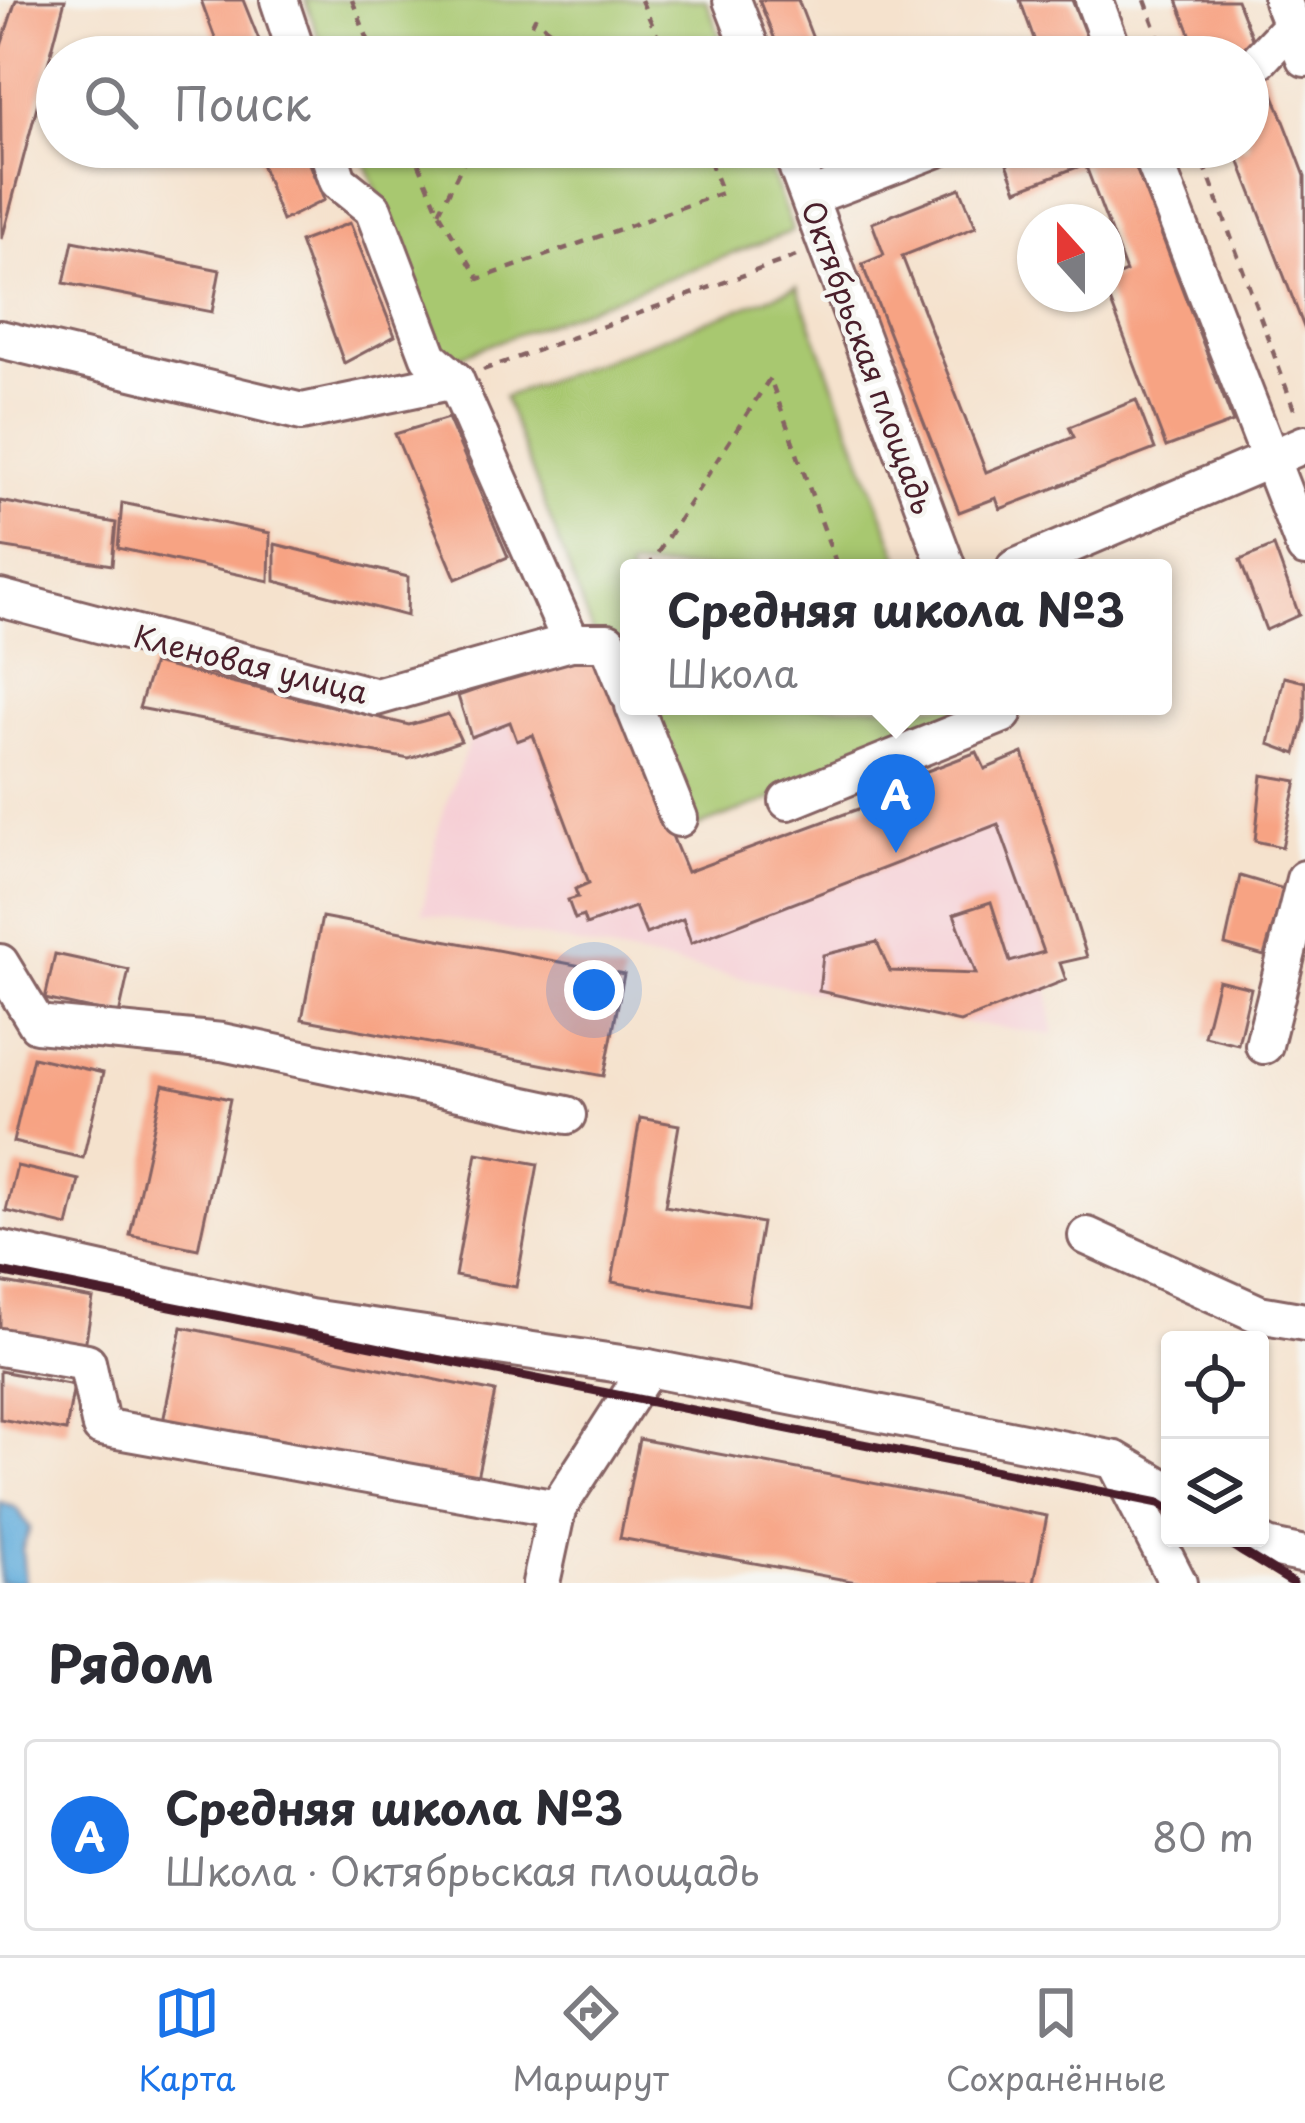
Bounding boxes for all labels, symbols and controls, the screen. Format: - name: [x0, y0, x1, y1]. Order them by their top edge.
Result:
- search box: [36, 36, 1269, 168]
- text: Поиск: [174, 68, 311, 136]
- icon: search: [78, 69, 144, 135]
- street label: Октябрьская площадь: [791, 194, 947, 520]
- north arrow: [1017, 204, 1125, 312]
- popup: [620, 559, 1172, 715]
- text: Средняя школа №3: [667, 574, 1125, 642]
- street label: Кленовая улица: [129, 612, 373, 714]
- text: Школа: [667, 642, 798, 701]
- pin: A: [857, 754, 935, 853]
- your location: [564, 960, 624, 1020]
- map controls: [1161, 1331, 1269, 1547]
- button: locate: [1161, 1331, 1269, 1439]
- button: layers: [1161, 1439, 1269, 1547]
- text: Рядом: [48, 1623, 214, 1700]
- text: Средняя школа №3: [165, 1772, 623, 1840]
- text: A: [75, 1806, 105, 1865]
- text: 80 m: [1152, 1806, 1254, 1865]
- text: Школа · Октябрьская площадь: [165, 1840, 759, 1899]
- tab: Карта: [139, 1980, 235, 2102]
- tab: Маршрут: [513, 1980, 669, 2102]
- tab: Сохранённые: [946, 1980, 1166, 2102]

